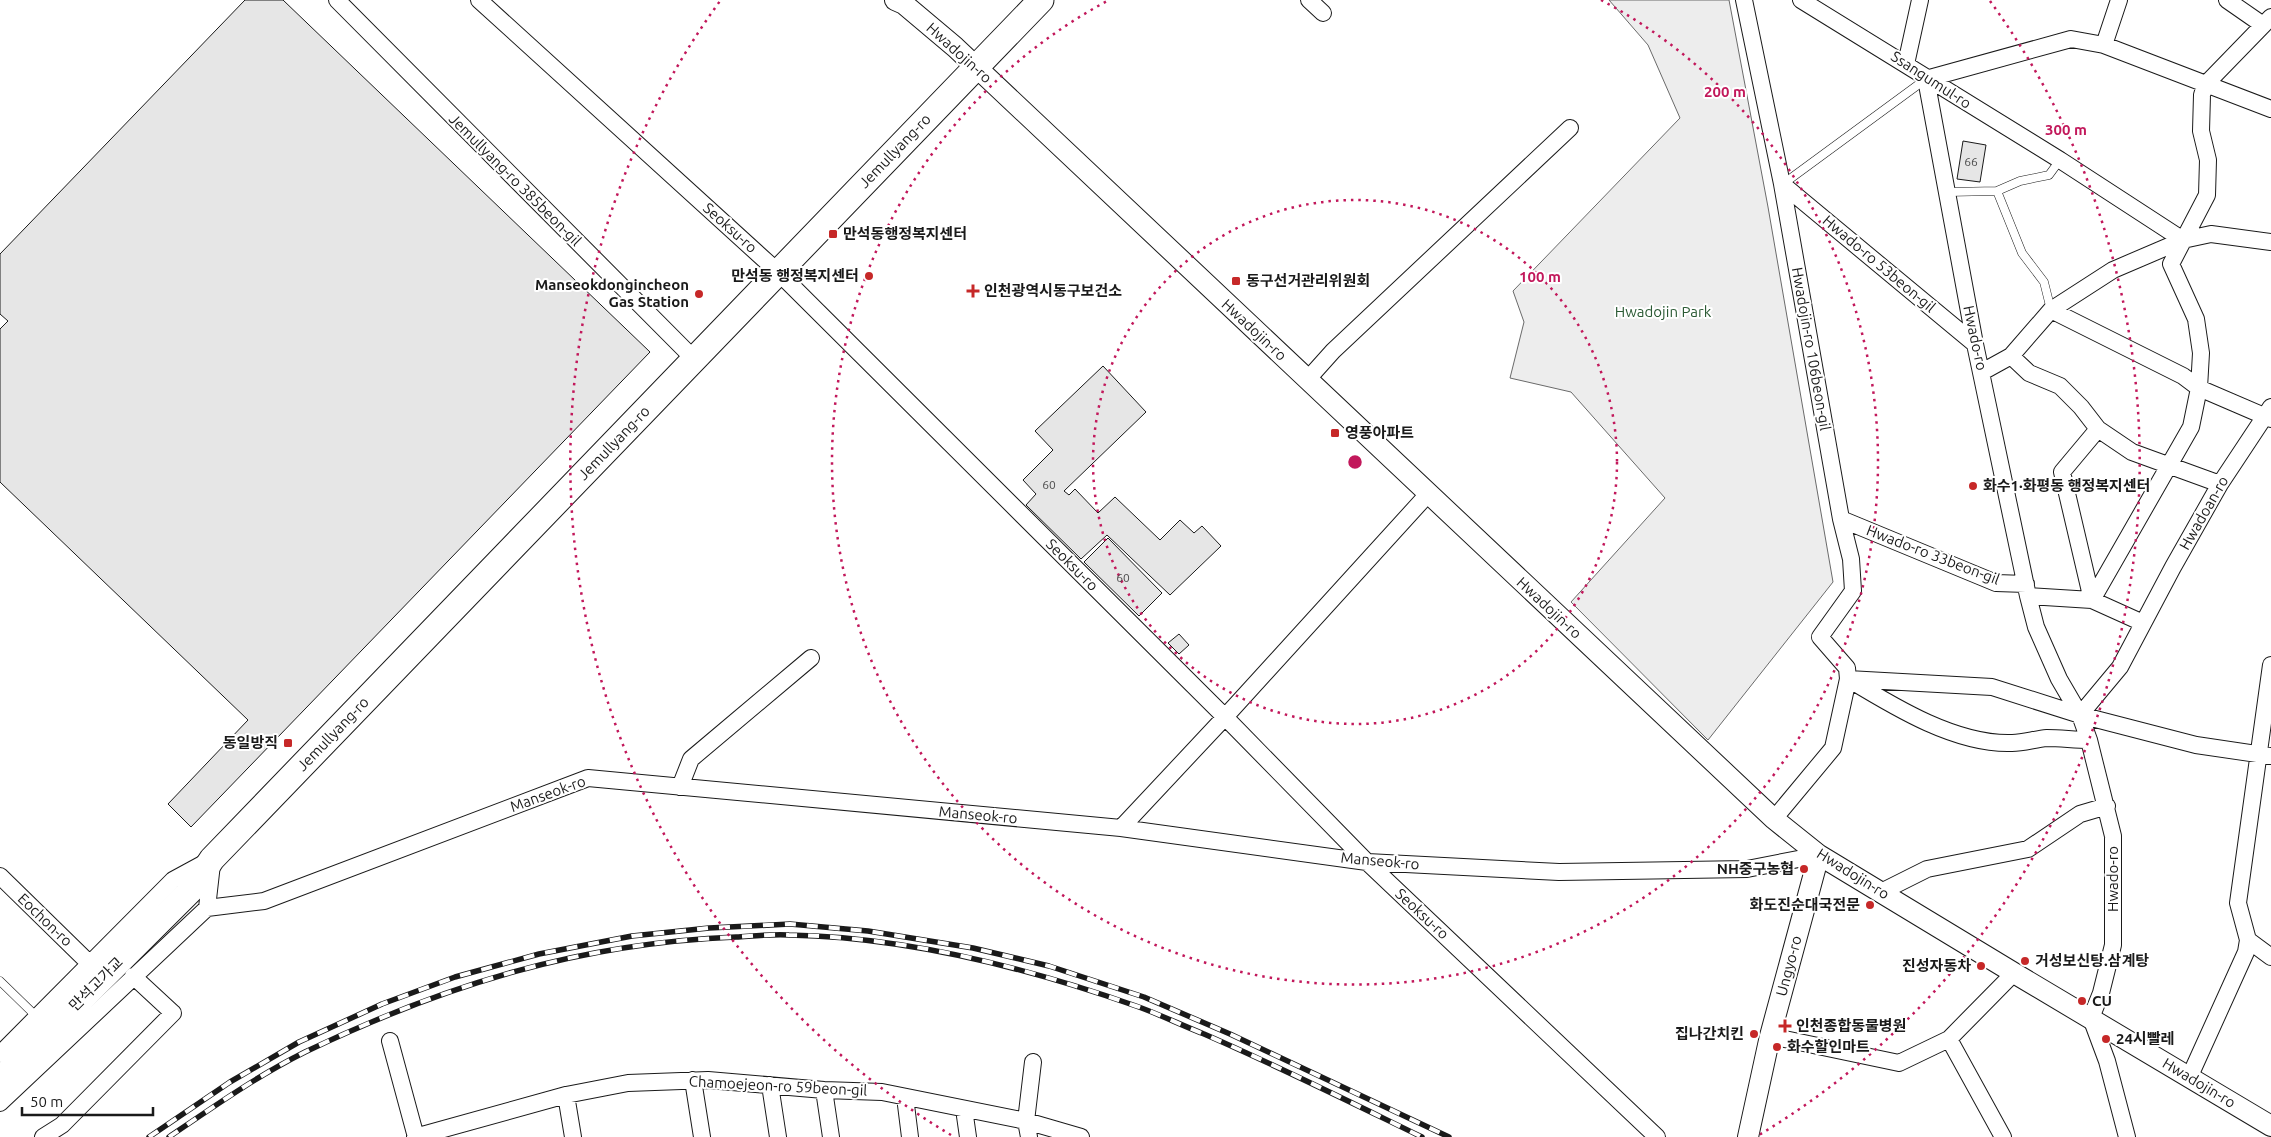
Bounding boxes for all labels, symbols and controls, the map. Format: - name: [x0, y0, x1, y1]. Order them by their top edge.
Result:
- street label: Hwadojin-ro: [923, 19, 995, 86]
- street label: Ssangumul-ro: [1888, 47, 1975, 112]
- text: 200 m: [1704, 83, 1746, 100]
- street label: Jemullyang-ro 385beon-gil: [446, 110, 585, 249]
- street label: Jemullyang-ro: [855, 110, 934, 191]
- text: 300 m: [2045, 121, 2087, 138]
- house number: 66: [1964, 155, 1978, 168]
- street label: Seoksu-ro: [700, 199, 761, 256]
- street label: Hwado-ro 53beon-gil: [1820, 212, 1939, 316]
- place label: 만석동행정복지센터: [843, 225, 967, 242]
- marker: 만석동행정복지센터: [827, 228, 839, 240]
- street label: Hwadojin-ro 106beon-gil: [1789, 266, 1834, 432]
- place label: 만석동 행정복지센터: [731, 267, 859, 284]
- text: 100 m: [1519, 268, 1561, 285]
- marker: 만석동 행정복지센터: [863, 270, 875, 282]
- place label: 동구선거관리위원회: [1246, 272, 1370, 289]
- marker: 동구선거관리위원회: [1230, 275, 1242, 287]
- place label: Manseokdongincheon Gas Station: [535, 276, 689, 310]
- place label: 인천광역시동구보건소: [984, 282, 1122, 299]
- marker: 인천광역시동구보건소: [966, 284, 980, 298]
- marker: Manseokdongincheon Gas Station: [693, 288, 705, 300]
- street label: Hwadojin-ro: [1219, 295, 1290, 364]
- park label: Hwadojin Park: [1615, 303, 1712, 320]
- street label: Hwado-ro: [1960, 304, 1991, 372]
- street label: Jemullyang-ro: [574, 402, 653, 483]
- place label: 영풍아파트: [1345, 424, 1414, 441]
- marker: 영풍아파트: [1329, 427, 1341, 439]
- centre of rings: [1346, 453, 1364, 471]
- street label: Hwadoan-ro: [2176, 473, 2232, 553]
- place label: 화수1·화평동 행정복지센터: [1983, 477, 2151, 494]
- house number: 60: [1042, 478, 1056, 491]
- marker: 화수1·화평동 행정복지센터: [1967, 480, 1979, 492]
- street label: Hwado-ro 33beon-gil: [1864, 521, 2002, 588]
- street label: Seoksu-ro: [1043, 535, 1102, 594]
- house number: 60: [1116, 571, 1130, 584]
- street label: Hwadojin-ro: [1514, 573, 1585, 642]
- street label: Jemullyang-ro: [293, 693, 372, 774]
- place label: 동일방직: [223, 734, 278, 751]
- marker: 동일방직: [282, 737, 294, 749]
- street label: Manseok-ro: [508, 772, 588, 815]
- street label: Manseok-ro: [938, 803, 1018, 826]
- street label: Hwadojin-ro: [1814, 845, 1893, 903]
- street label: Hwado-ro: [2104, 846, 2121, 912]
- street label: Manseok-ro: [1340, 849, 1420, 872]
- place label: NH중구농협: [1717, 860, 1794, 877]
- marker: NH중구농협: [1798, 863, 1810, 875]
- street label: Seoksu-ro: [1392, 885, 1452, 942]
- street label: Eochon-ro: [15, 890, 76, 950]
- place label: 화도진순대국전문: [1750, 896, 1860, 913]
- marker: 화도진순대국전문: [1864, 899, 1876, 911]
- street label: Ungyo-ro: [1772, 934, 1805, 998]
- place label: 거성보신탕.삼계탕: [2035, 952, 2149, 969]
- street label: 만석고가교: [65, 953, 126, 1014]
- marker: 거성보신탕.삼계탕: [2019, 955, 2031, 967]
- place label: 진성자동차: [1902, 957, 1971, 974]
- marker: 진성자동차: [1975, 960, 1987, 972]
- place label: CU: [2092, 992, 2112, 1009]
- marker: CU: [2076, 995, 2088, 1007]
- place label: 인천종합동물병원: [1796, 1017, 1906, 1034]
- marker: 인천종합동물병원: [1778, 1019, 1792, 1033]
- place label: 집나간치킨: [1675, 1025, 1744, 1042]
- marker: 집나간치킨: [1748, 1028, 1760, 1040]
- place label: 24시빨레: [2116, 1030, 2174, 1047]
- marker: 24시빨레: [2100, 1033, 2112, 1045]
- place label: 화수할인마트: [1787, 1038, 1870, 1055]
- marker: 화수할인마트: [1771, 1041, 1783, 1053]
- street label: Hwadojin-ro: [2160, 1054, 2239, 1111]
- street label: Chamoejeon-ro 59beon-gil: [688, 1072, 868, 1099]
- scale bar: [22, 1084, 154, 1116]
- text: 50 m: [30, 1093, 63, 1110]

